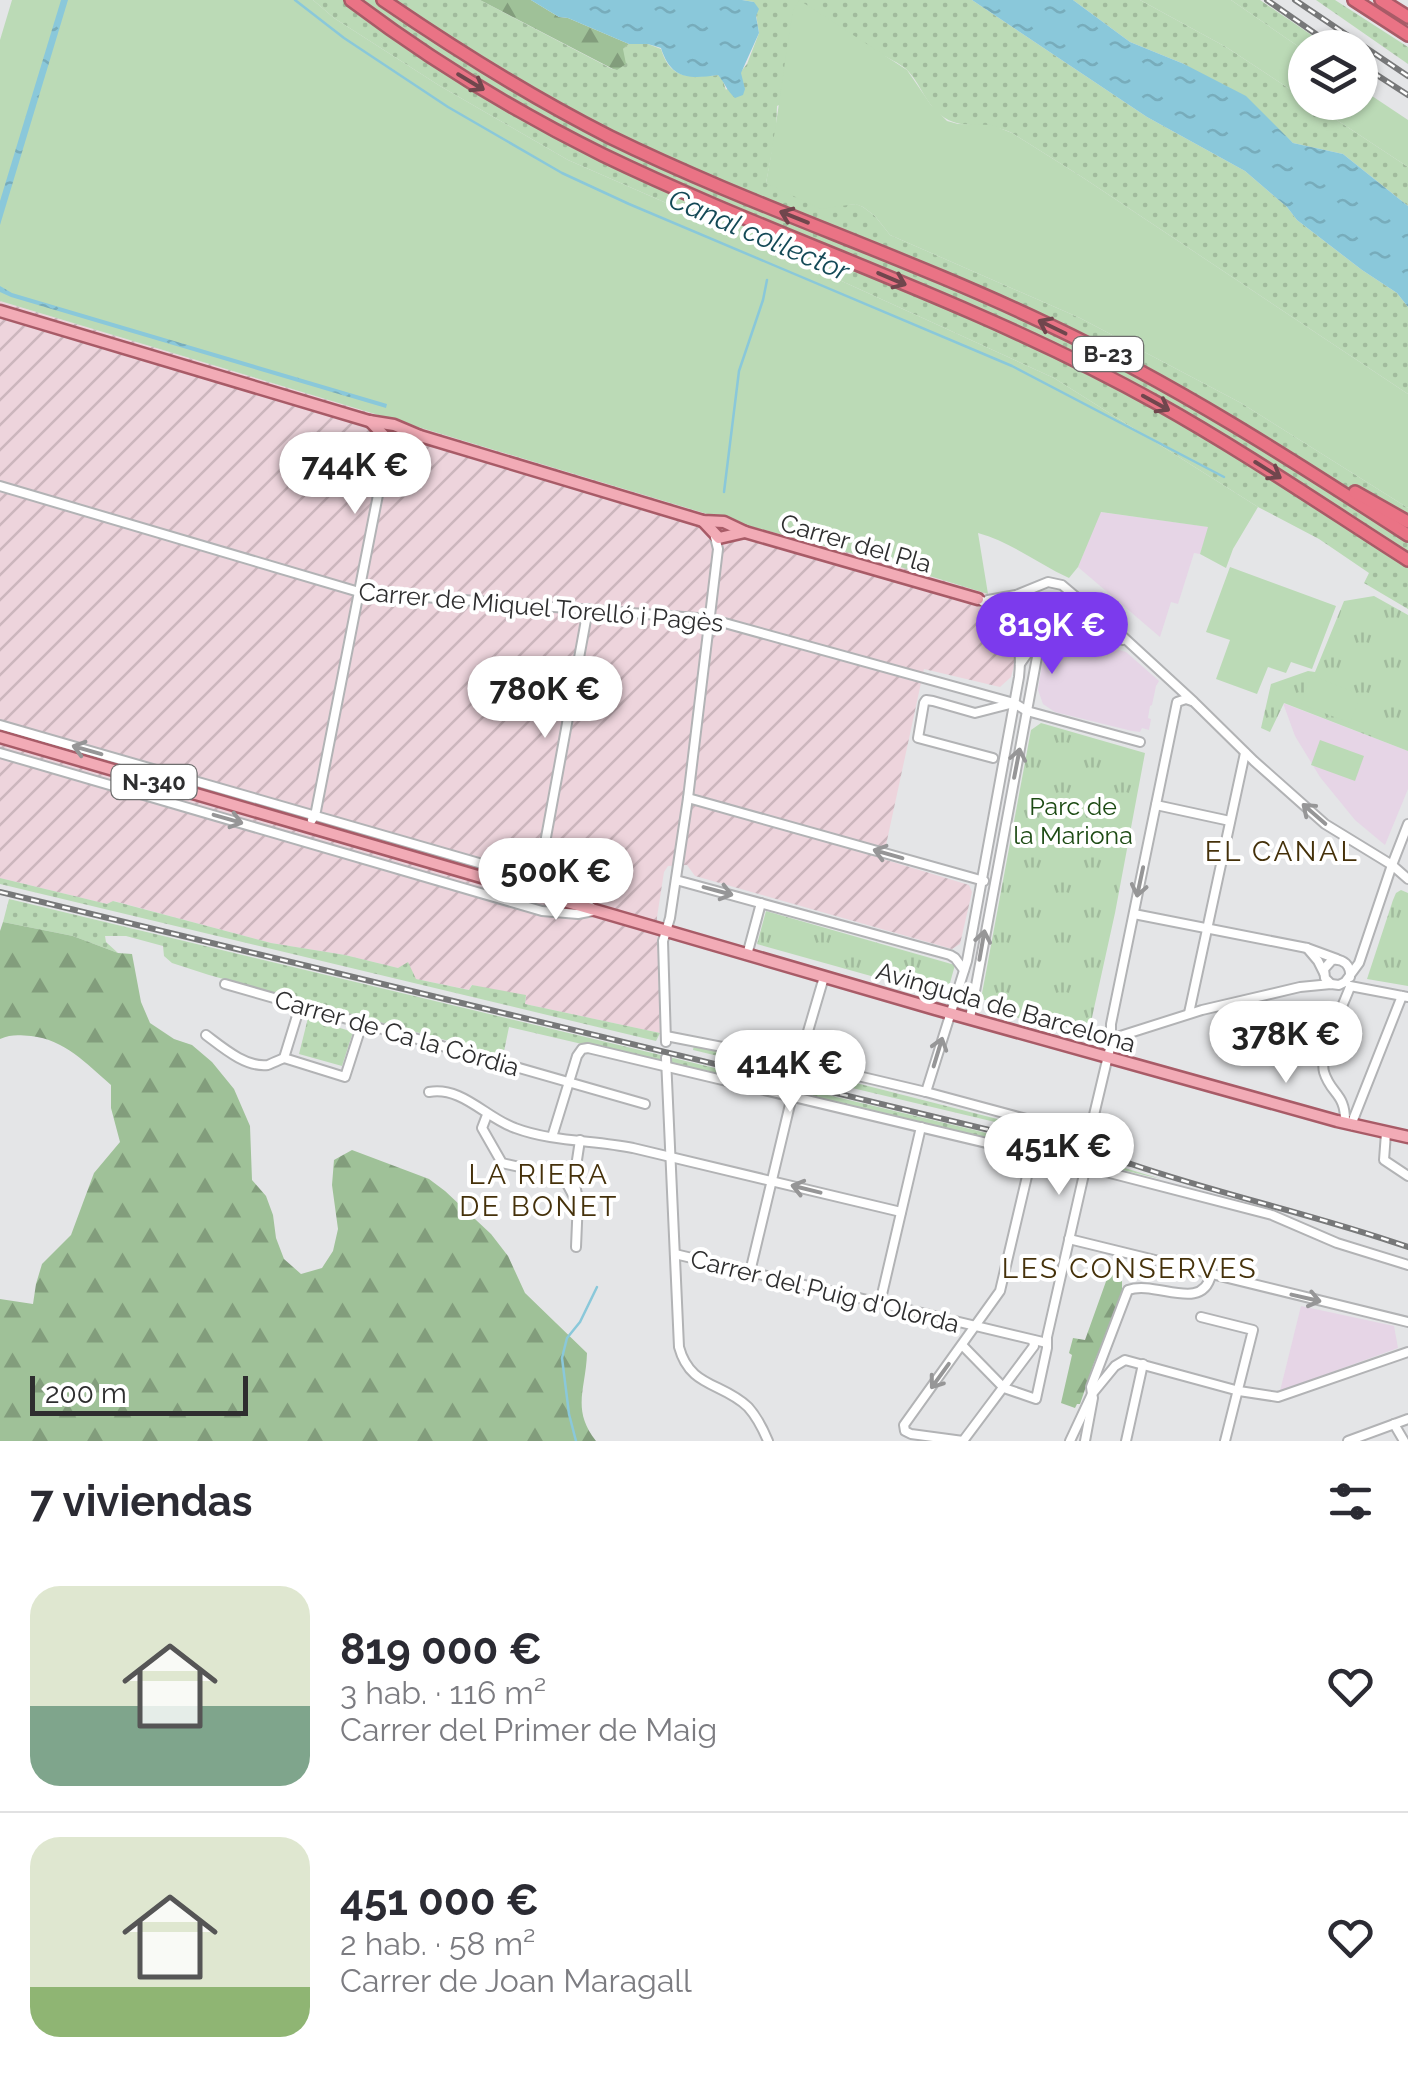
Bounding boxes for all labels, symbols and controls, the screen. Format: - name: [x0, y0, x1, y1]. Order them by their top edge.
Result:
- map controls: [1288, 30, 1378, 120]
- button: layers: [1288, 30, 1378, 120]
- one-way arrow: [457, 72, 485, 92]
- water label: Canal col·lector: [664, 182, 855, 288]
- one-way arrow: [779, 206, 810, 224]
- one-way arrow: [876, 271, 907, 289]
- one-way arrow: [1038, 316, 1068, 335]
- road number: B-23: [1073, 337, 1143, 371]
- one-way arrow: [1141, 394, 1171, 413]
- pin: 744K €: [274, 432, 436, 517]
- text: 744K €: [301, 446, 409, 483]
- one-way arrow: [1253, 459, 1281, 480]
- street label: Carrer del Pla: [777, 507, 935, 579]
- street label: Carrer de Miquel Torelló i Pagès: [357, 576, 725, 638]
- pin: 819K €: [971, 592, 1133, 677]
- text: 819K €: [998, 606, 1106, 643]
- pin: 780K €: [464, 656, 626, 741]
- text: 780K €: [489, 670, 601, 707]
- one-way arrow: [72, 740, 103, 758]
- one-way arrow: [1008, 747, 1027, 780]
- road number: N-340: [112, 765, 196, 799]
- park label: Parc de la Mariona: [1013, 791, 1133, 850]
- one-way arrow: [1302, 804, 1328, 826]
- one-way arrow: [212, 811, 243, 829]
- district label: EL CANAL: [1205, 835, 1359, 868]
- pin: 500K €: [475, 838, 637, 923]
- one-way arrow: [873, 844, 904, 863]
- text: 500K €: [500, 852, 612, 889]
- one-way arrow: [1130, 865, 1149, 897]
- one-way arrow: [702, 883, 734, 902]
- one-way arrow: [973, 930, 992, 962]
- street label: Avinguda de Barcelona: [873, 956, 1139, 1058]
- street label: Carrer de Ca la Còrdia: [271, 984, 523, 1082]
- pin: 378K €: [1205, 1001, 1367, 1086]
- text: 378K €: [1231, 1015, 1341, 1052]
- pin: 414K €: [709, 1030, 871, 1115]
- one-way arrow: [930, 1037, 948, 1068]
- text: 414K €: [737, 1044, 843, 1081]
- pin: 451K €: [978, 1113, 1140, 1198]
- text: 451K €: [1006, 1127, 1112, 1164]
- district label: LA RIERA DE BONET: [459, 1158, 619, 1223]
- one-way arrow: [791, 1179, 822, 1198]
- street label: Carrer del Puig d'Olorda: [687, 1243, 963, 1339]
- district label: LES CONSERVES: [1002, 1252, 1258, 1285]
- one-way arrow: [1289, 1290, 1321, 1308]
- one-way arrow: [929, 1362, 950, 1389]
- scale bar: [30, 1371, 248, 1416]
- text: 200 m: [45, 1377, 127, 1410]
- icon: filters: [1323, 1474, 1378, 1529]
- text: 7 viviendas: [30, 1477, 253, 1526]
- text: 819 000 €: [340, 1625, 542, 1674]
- icon: home: [110, 1626, 230, 1746]
- icon: heart: [1323, 1659, 1378, 1714]
- text: 3 hab. · 116 m²: [340, 1674, 546, 1711]
- text: Carrer del Primer de Maig: [340, 1711, 717, 1748]
- text: 451 000 €: [340, 1876, 539, 1925]
- icon: home: [110, 1877, 230, 1997]
- icon: heart: [1323, 1910, 1378, 1965]
- text: 2 hab. · 58 m²: [340, 1925, 536, 1962]
- text: Carrer de Joan Maragall: [340, 1962, 692, 1999]

